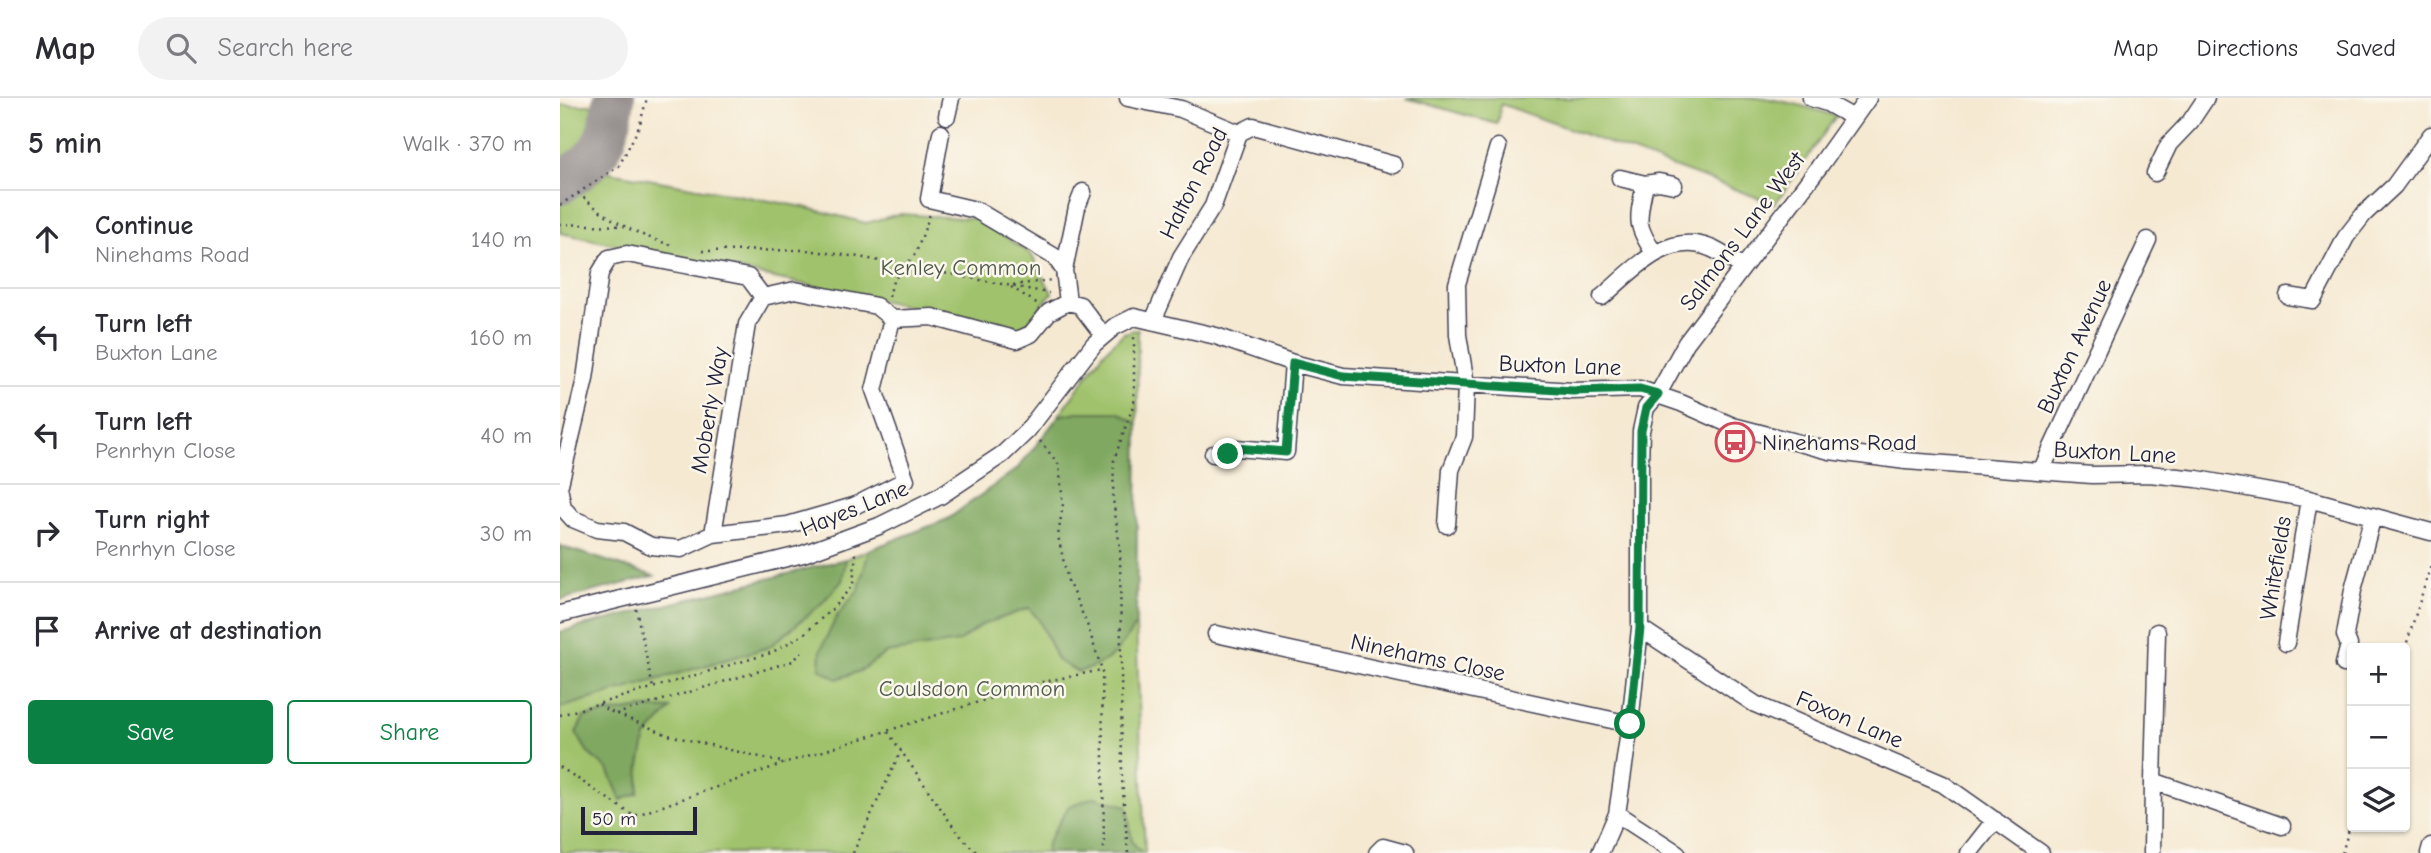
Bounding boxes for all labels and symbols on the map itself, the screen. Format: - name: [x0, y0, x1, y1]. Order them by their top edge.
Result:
- street label: Halton Road: [1154, 123, 1233, 244]
- street label: Salmons Lane West: [1674, 145, 1812, 316]
- park label: Kenley Common: [881, 254, 1041, 281]
- street label: Buxton Avenue: [2031, 275, 2117, 418]
- street label: Moberly Way: [685, 344, 734, 475]
- street label: Buxton Lane: [1498, 350, 1622, 381]
- bus stop icon: Ninehams Road: [1714, 421, 1756, 463]
- place label: Ninehams Road: [1762, 429, 1917, 456]
- street label: Buxton Lane: [2053, 436, 2177, 469]
- route end: [1212, 438, 1243, 469]
- street label: Hayes Lane: [796, 475, 912, 542]
- street label: Whitefields: [2254, 514, 2297, 622]
- street label: Ninehams Close: [1348, 628, 1508, 687]
- park label: Coulsdon Common: [879, 675, 1065, 702]
- street label: Foxon Lane: [1792, 685, 1907, 754]
- route start: [1614, 708, 1645, 739]
- scale bar: [581, 804, 696, 836]

